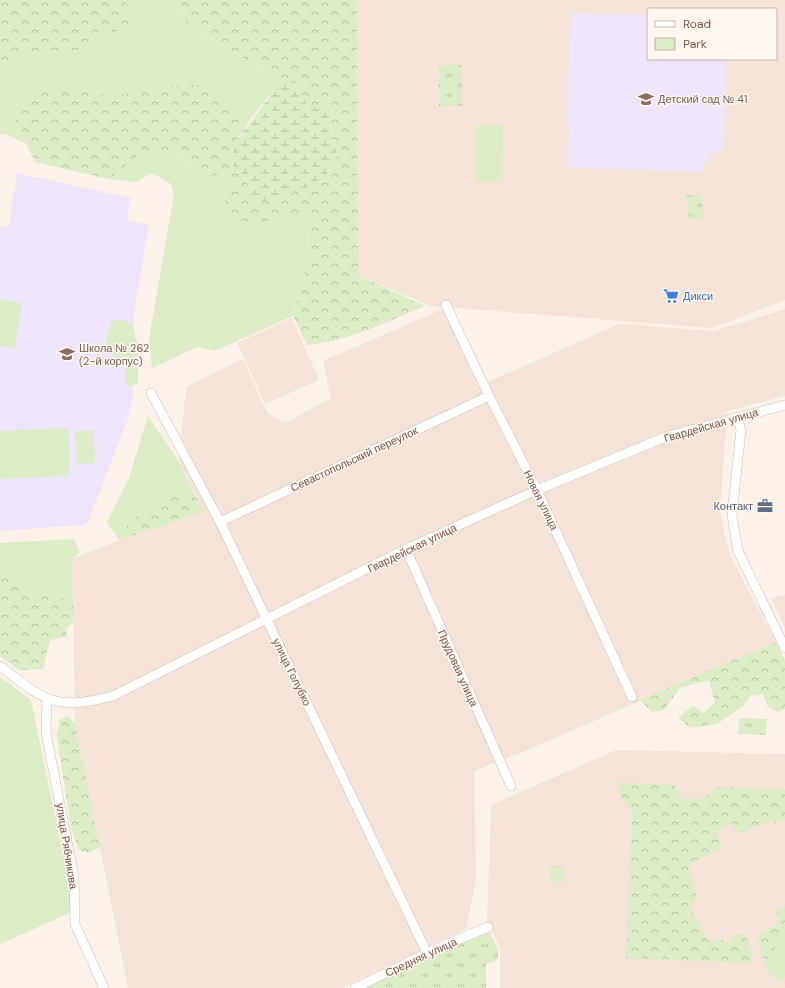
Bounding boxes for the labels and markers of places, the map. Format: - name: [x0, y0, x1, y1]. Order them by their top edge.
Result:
- school or university icon: Детский сад № 41: [637, 90, 655, 108]
- place label: Детский сад № 41: [658, 92, 747, 106]
- supermarket icon: Дикси: [662, 287, 680, 305]
- place label: Дикси: [683, 289, 713, 303]
- place label: Школа № 262 (2-й корпус): [79, 341, 149, 368]
- school or university icon: Школа № 262 (2-й корпус): [58, 345, 76, 363]
- office icon: Контакт: [756, 497, 774, 515]
- place label: Контакт: [713, 499, 753, 513]

